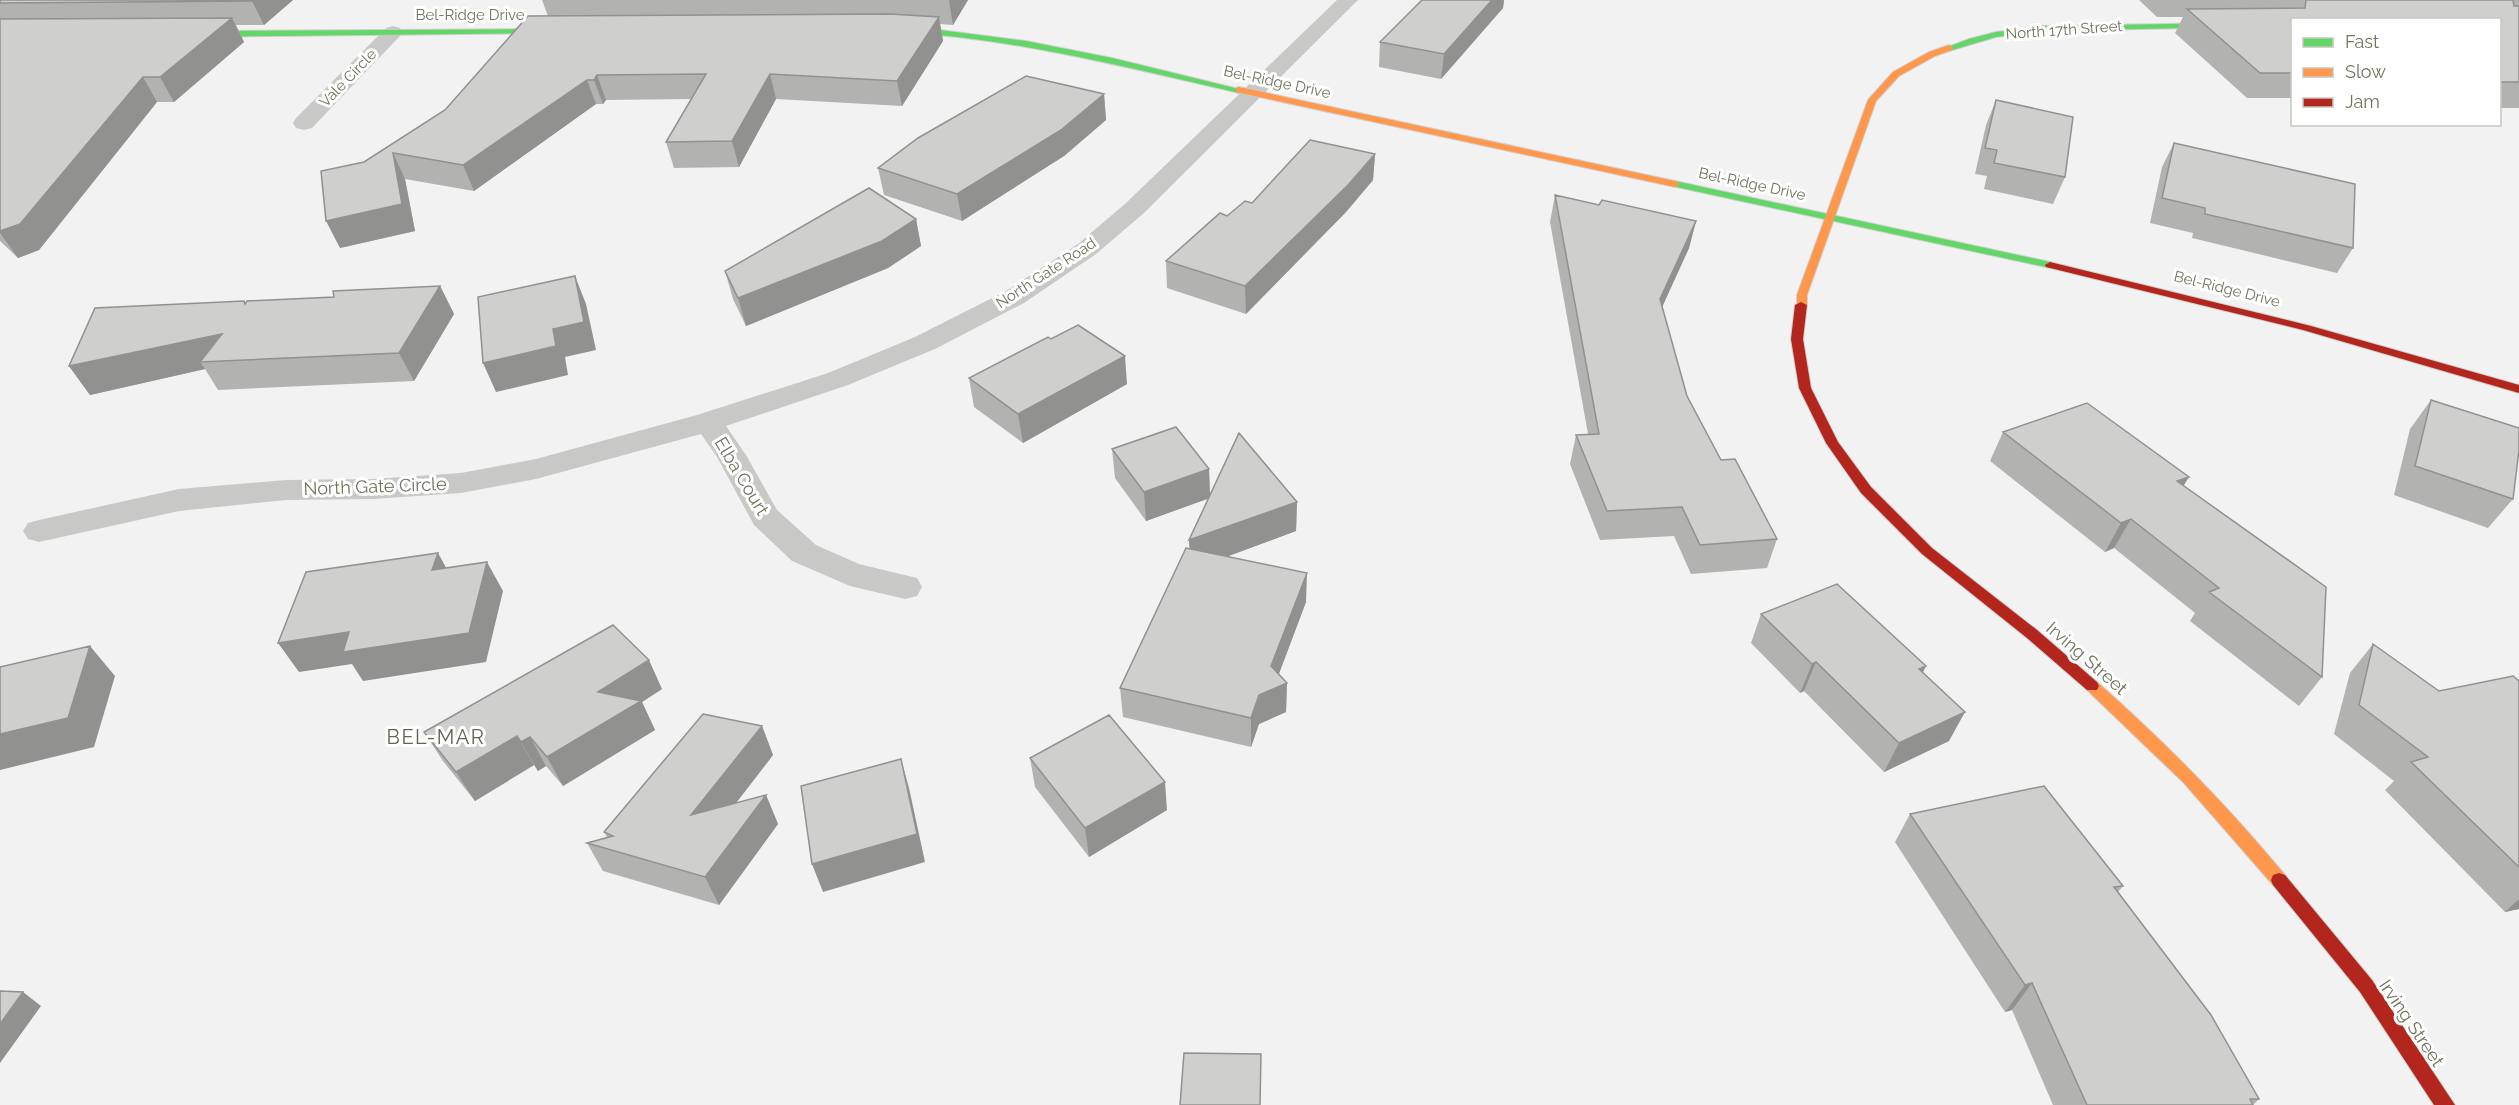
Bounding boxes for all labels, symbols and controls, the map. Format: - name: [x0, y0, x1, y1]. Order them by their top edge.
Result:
- street label: Bel-Ridge Drive: [416, 6, 525, 24]
- street label: North 17th Street: [2005, 17, 2123, 43]
- legend: [2291, 18, 2501, 126]
- text: Fast: [2345, 31, 2379, 52]
- street label: Vale Circle: [316, 45, 380, 111]
- text: Slow: [2345, 61, 2386, 82]
- street label: Bel-Ridge Drive: [1222, 62, 1332, 102]
- text: Jam: [2345, 91, 2380, 112]
- street label: Bel-Ridge Drive: [1697, 164, 1807, 204]
- street label: North Gate Road: [993, 234, 1099, 312]
- street label: Bel-Ridge Drive: [2172, 267, 2282, 311]
- street label: Elba Court: [710, 433, 774, 519]
- street label: North Gate Circle: [303, 473, 447, 499]
- street label: Irving Street: [2042, 617, 2132, 699]
- district label: BEL-MAR: [387, 725, 485, 749]
- street label: Irving Street: [2375, 976, 2449, 1070]

